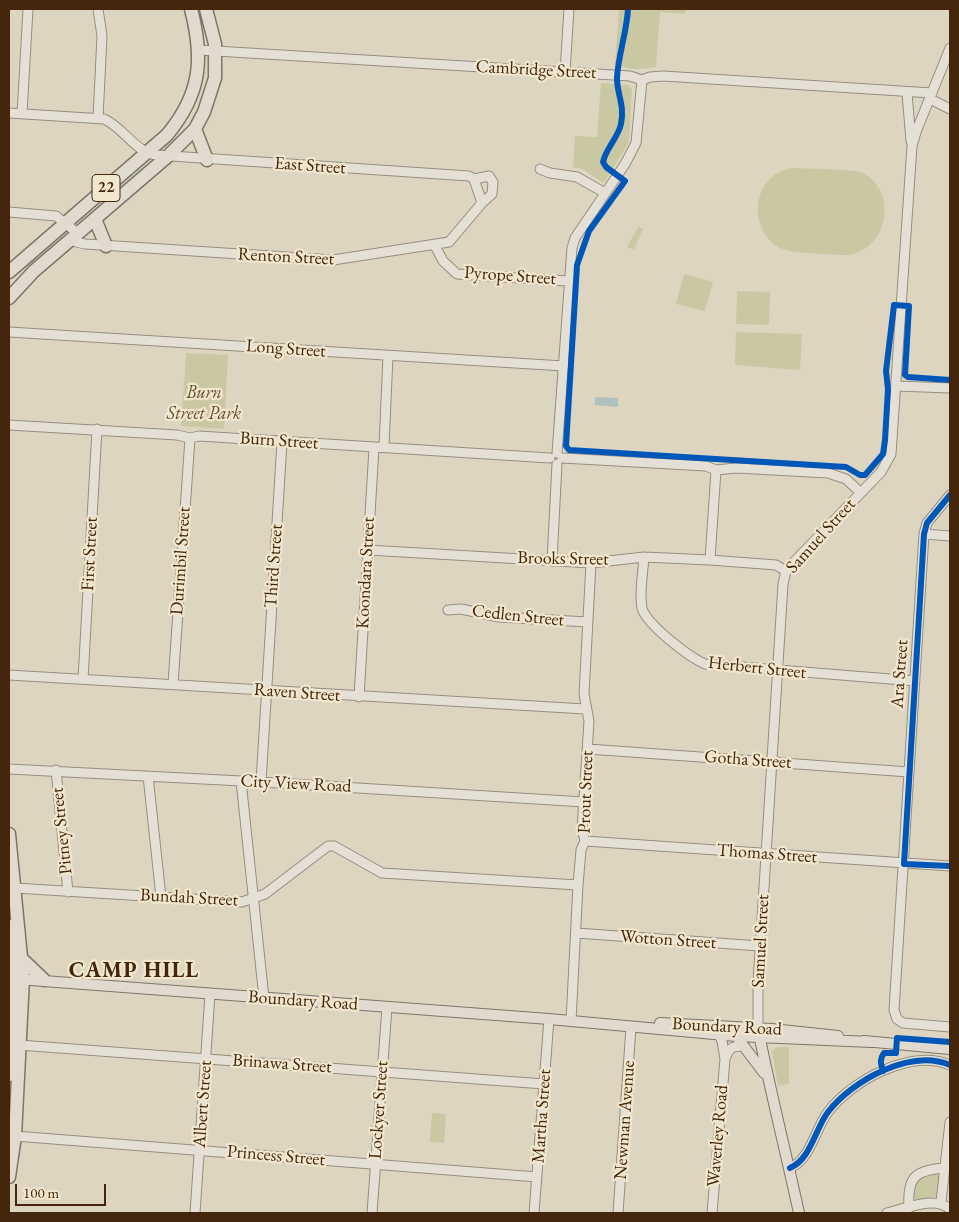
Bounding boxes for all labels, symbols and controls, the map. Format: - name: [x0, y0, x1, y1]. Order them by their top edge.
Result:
- street label: Cambridge Street: [475, 56, 597, 84]
- street label: East Street: [274, 153, 346, 179]
- road number: 22: [92, 174, 120, 202]
- street label: Renton Street: [237, 244, 335, 270]
- street label: Pyrope Street: [463, 262, 557, 290]
- street label: Long Street: [245, 335, 327, 363]
- park label: Burn Street Park: [167, 382, 241, 424]
- street label: Burn Street: [239, 427, 319, 455]
- street label: Samuel Street: [782, 494, 860, 578]
- street label: Durimbil Street: [166, 506, 196, 616]
- street label: First Street: [77, 516, 103, 592]
- street label: Koondara Street: [352, 516, 380, 630]
- street label: Third Street: [260, 523, 288, 609]
- street label: Brooks Street: [517, 547, 609, 571]
- street label: Cedlen Street: [471, 600, 565, 632]
- street label: Ara Street: [887, 639, 913, 709]
- street label: Herbert Street: [707, 652, 807, 684]
- street label: Raven Street: [253, 679, 341, 707]
- street label: Gotha Street: [704, 746, 792, 774]
- street label: Prout Street: [574, 750, 598, 834]
- street label: City View Road: [240, 770, 352, 798]
- street label: Pitney Street: [47, 786, 77, 876]
- street label: Thomas Street: [716, 840, 818, 868]
- street label: Bundah Street: [139, 885, 239, 911]
- street label: Samuel Street: [748, 894, 774, 988]
- street label: Wotton Street: [619, 926, 717, 954]
- district label: CAMP HILL: [68, 958, 200, 984]
- street label: Boundary Road: [247, 986, 359, 1016]
- street label: Boundary Road: [672, 1013, 782, 1041]
- street label: Brinawa Street: [232, 1050, 332, 1078]
- street label: Albert Street: [189, 1059, 217, 1149]
- street label: Lockyer Street: [365, 1060, 393, 1160]
- street label: Newman Avenue: [610, 1060, 640, 1180]
- street label: Martha Street: [528, 1068, 556, 1164]
- street label: Waverley Road: [703, 1084, 733, 1188]
- street label: Princess Street: [226, 1141, 326, 1171]
- scale bar: [18, 1174, 109, 1206]
- text: 100 m: [23, 1183, 59, 1202]

